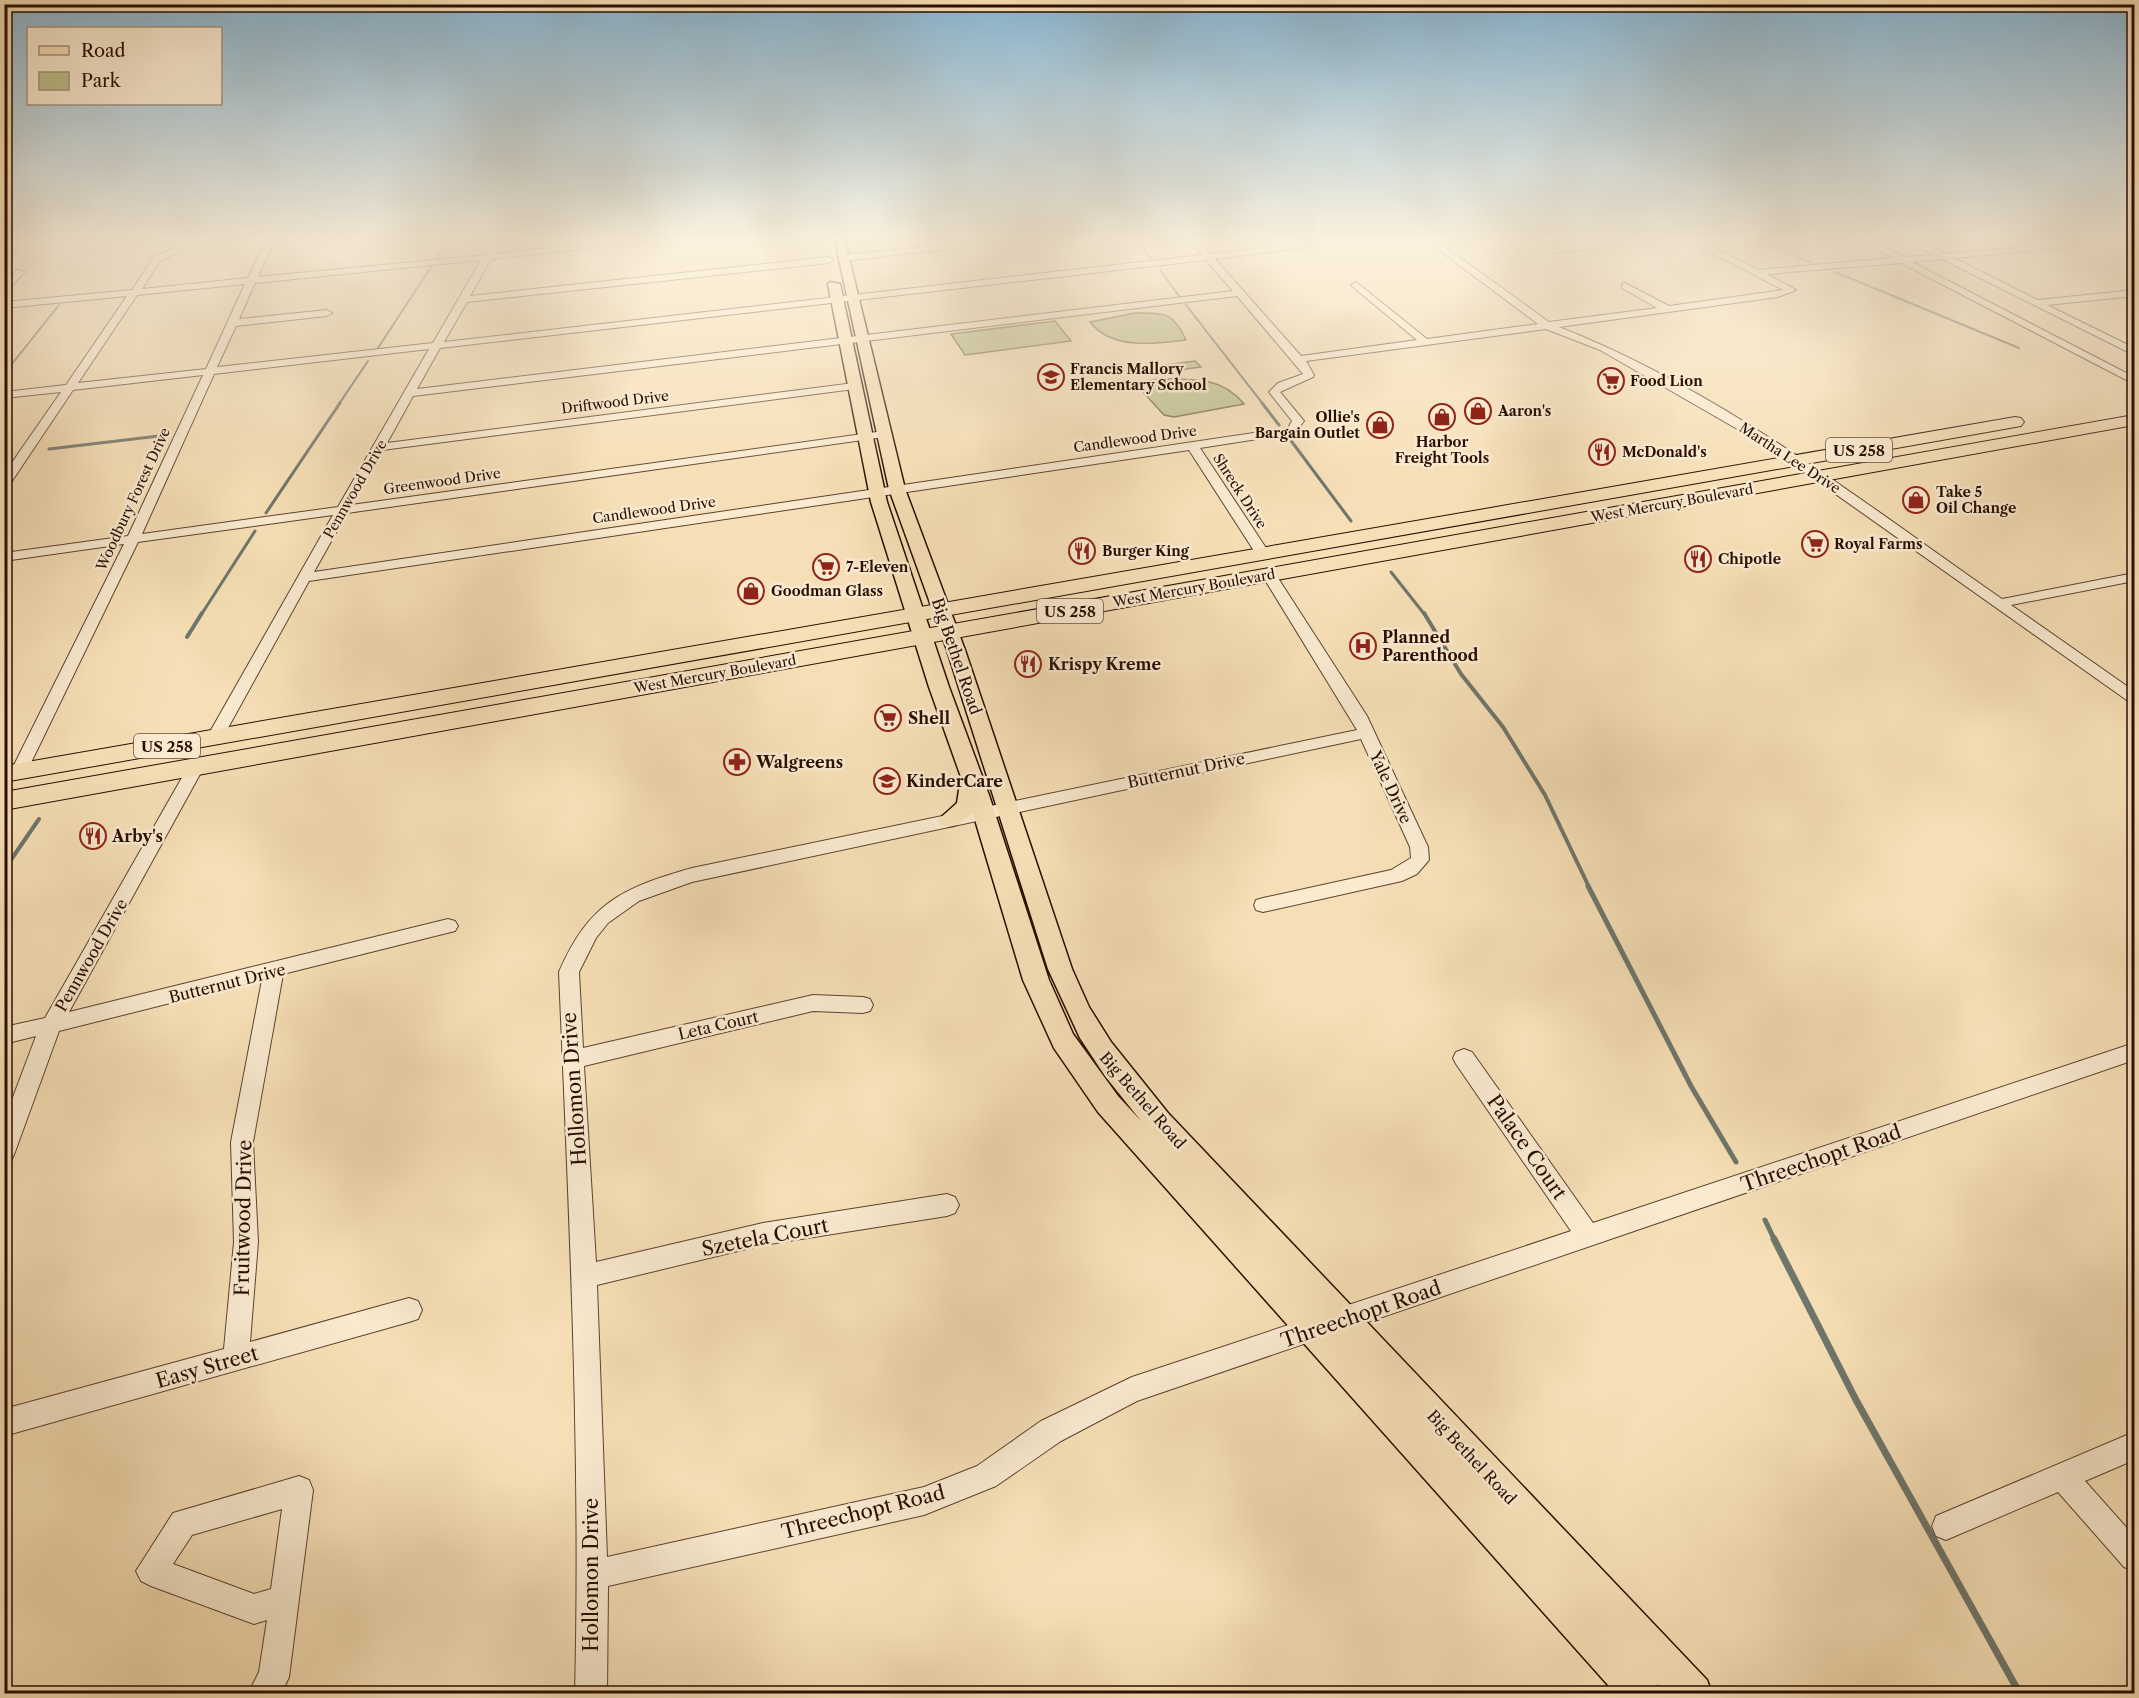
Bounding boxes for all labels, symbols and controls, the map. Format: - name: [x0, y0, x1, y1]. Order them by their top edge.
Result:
- legend: [27, 27, 222, 105]
- text: Road: [81, 40, 126, 62]
- text: Park: [81, 70, 122, 92]
- place label: Francis Mallory Elementary School: [1070, 360, 1207, 394]
- school or university icon: Francis Mallory Elementary School: [1036, 362, 1066, 392]
- supermarket icon: Food Lion: [1596, 366, 1626, 396]
- place label: Food Lion: [1630, 372, 1703, 390]
- street label: Driftwood Drive: [560, 386, 670, 418]
- shop icon: Aaron's: [1463, 396, 1493, 426]
- shop icon: Harbor Freight Tools: [1427, 402, 1457, 432]
- place label: Aaron's: [1497, 402, 1551, 420]
- place label: Ollie's Bargain Outlet: [1255, 408, 1360, 442]
- shop icon: Ollie's Bargain Outlet: [1365, 410, 1395, 440]
- street label: Martha Lee Drive: [1736, 419, 1844, 497]
- street label: Candlewood Drive: [1072, 421, 1198, 457]
- street label: Woodbury Forest Drive: [92, 425, 174, 574]
- place label: Harbor Freight Tools: [1395, 433, 1489, 467]
- street label: Pennwood Drive: [319, 436, 391, 542]
- restaurant icon: McDonald's: [1587, 437, 1617, 467]
- road number: US 258: [1826, 438, 1892, 462]
- place label: McDonald's: [1622, 443, 1707, 461]
- street label: Shreck Drive: [1209, 450, 1271, 532]
- street label: Greenwood Drive: [382, 464, 502, 498]
- street label: West Mercury Boulevard: [1588, 480, 1755, 526]
- place label: Take 5 Oil Change: [1936, 483, 2016, 517]
- shop icon: Take 5 Oil Change: [1901, 485, 1931, 515]
- street label: Candlewood Drive: [591, 492, 717, 528]
- supermarket icon: Royal Farms: [1800, 529, 1830, 559]
- place label: Royal Farms: [1834, 535, 1923, 553]
- restaurant icon: Burger King: [1067, 536, 1097, 566]
- place label: Burger King: [1102, 542, 1190, 560]
- restaurant icon: Chipotle: [1683, 544, 1713, 574]
- place label: Chipotle: [1718, 550, 1781, 568]
- supermarket icon: 7-Eleven: [811, 552, 841, 582]
- place label: 7-Eleven: [846, 558, 909, 576]
- street label: West Mercury Boulevard: [1110, 565, 1277, 611]
- shop icon: Goodman Glass: [736, 576, 766, 606]
- place label: Goodman Glass: [771, 582, 883, 600]
- street label: Big Bethel Road: [928, 595, 986, 717]
- road number: US 258: [1037, 599, 1103, 623]
- place label: Planned Parenthood: [1382, 627, 1479, 665]
- hospital icon: Planned Parenthood: [1348, 631, 1378, 661]
- restaurant icon: Krispy Kreme: [1013, 649, 1043, 679]
- street label: West Mercury Boulevard: [631, 651, 798, 697]
- place label: Krispy Kreme: [1048, 654, 1161, 674]
- supermarket icon: Shell: [873, 703, 903, 733]
- place label: Shell: [908, 708, 950, 728]
- road number: US 258: [134, 734, 200, 758]
- pharmacy icon: Walgreens: [722, 747, 752, 777]
- street label: Yale Drive: [1365, 747, 1417, 827]
- street label: Butternut Drive: [1126, 748, 1247, 792]
- place label: Walgreens: [755, 752, 843, 772]
- school or university icon: KinderCare: [872, 766, 902, 796]
- place label: KinderCare: [906, 771, 1003, 791]
- restaurant icon: Arby's: [78, 821, 108, 851]
- place label: Arby's: [111, 826, 163, 846]
- street label: Pennwood Drive: [51, 895, 131, 1015]
- street label: Butternut Drive: [167, 959, 287, 1007]
- street label: Leta Court: [676, 1006, 761, 1044]
- street label: Hollomon Drive: [557, 1011, 591, 1167]
- street label: Big Bethel Road: [1095, 1047, 1191, 1153]
- street label: Palace Court: [1482, 1090, 1572, 1204]
- street label: Threechopt Road: [1738, 1119, 1904, 1197]
- street label: Fruitwood Drive: [230, 1139, 256, 1297]
- street label: Szetela Court: [700, 1213, 830, 1261]
- street label: Threechopt Road: [1278, 1275, 1444, 1353]
- street label: Easy Street: [153, 1341, 261, 1393]
- street label: Big Bethel Road: [1423, 1406, 1521, 1509]
- street label: Threechopt Road: [779, 1480, 947, 1544]
- street label: Hollomon Drive: [579, 1498, 603, 1652]

